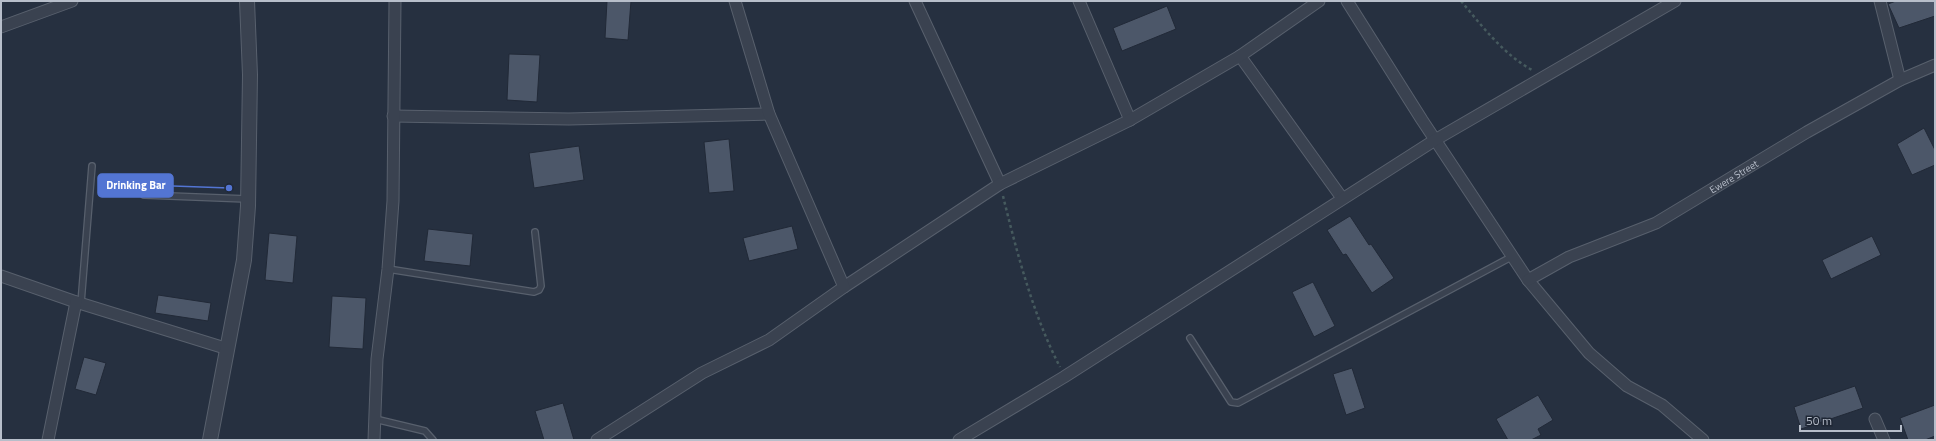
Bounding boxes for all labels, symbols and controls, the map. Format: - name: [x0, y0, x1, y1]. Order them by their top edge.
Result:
- street label: Ewere Street: [1707, 156, 1761, 197]
- callout: Drinking Bar: [98, 174, 173, 197]
- text: Drinking Bar: [106, 177, 166, 193]
- scale bar: [1800, 407, 1901, 433]
- text: 50 m: [1806, 411, 1832, 430]

